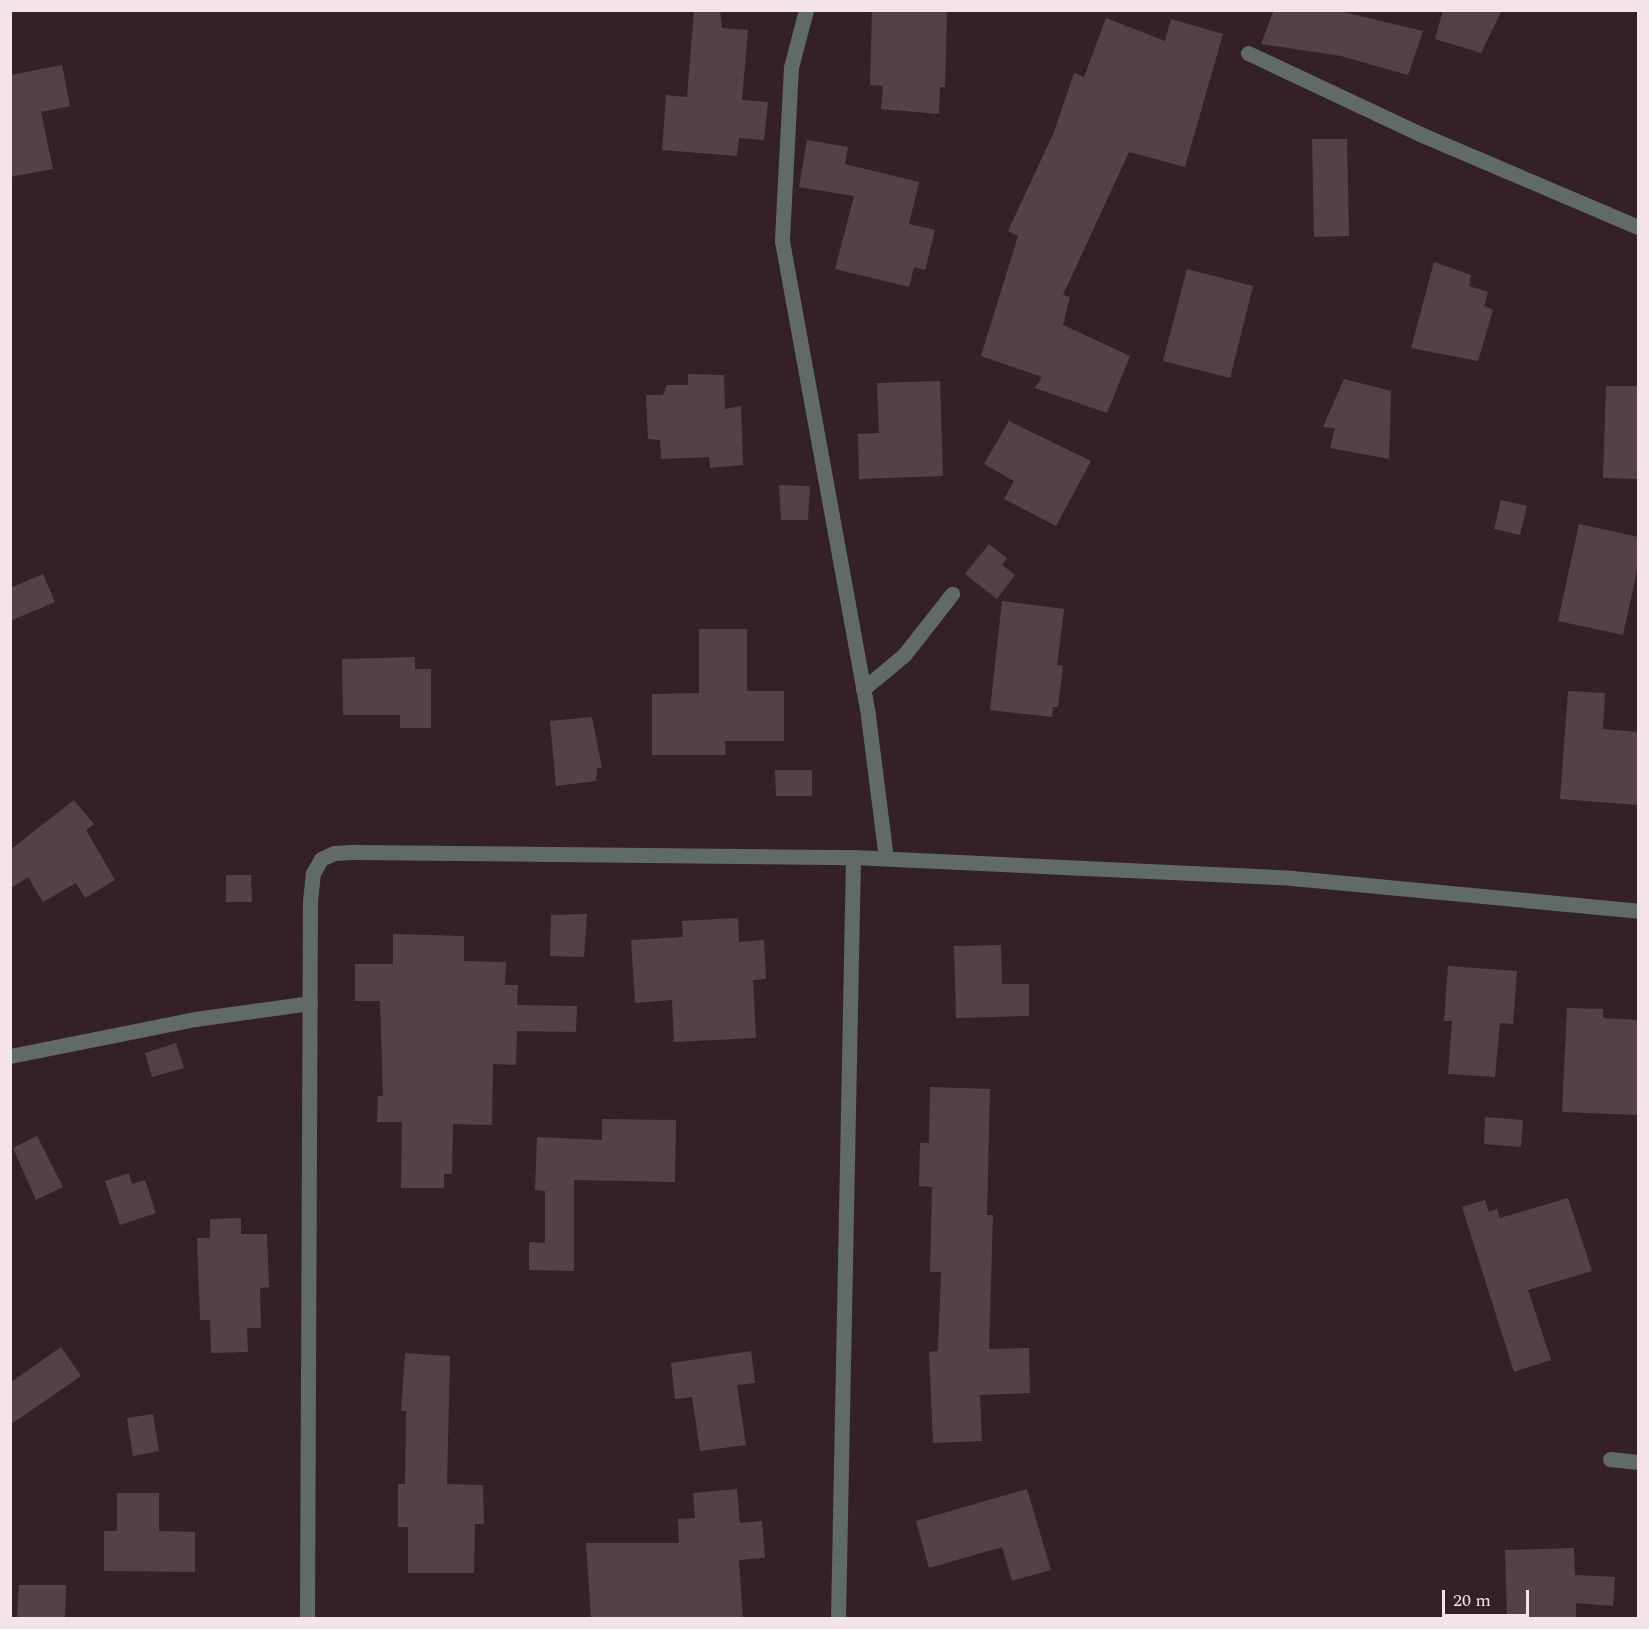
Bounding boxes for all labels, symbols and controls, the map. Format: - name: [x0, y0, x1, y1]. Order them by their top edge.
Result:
- scale bar: [1445, 1578, 1532, 1616]
- text: 20 m: [1453, 1587, 1491, 1614]

